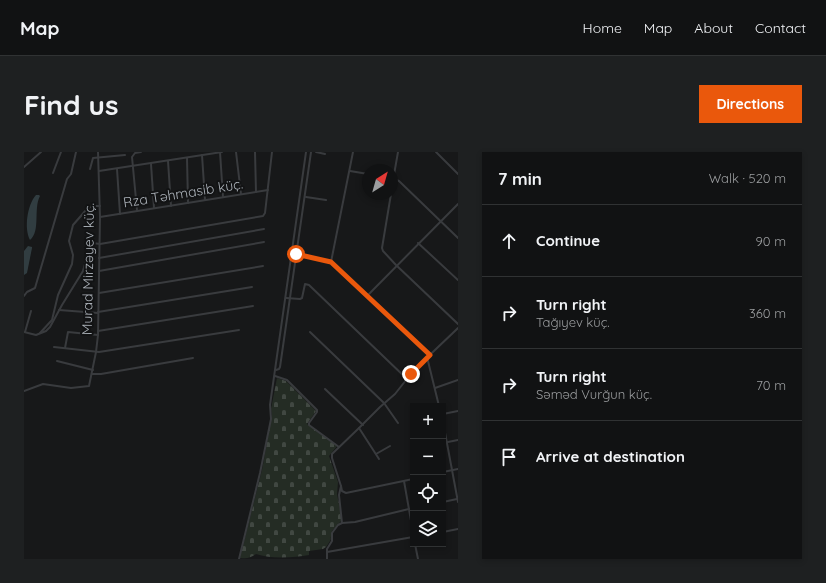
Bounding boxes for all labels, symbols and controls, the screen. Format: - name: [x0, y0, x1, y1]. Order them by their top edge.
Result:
- text: Map: [20, 16, 59, 40]
- text: Home: [583, 19, 622, 37]
- text: Map: [644, 19, 672, 37]
- text: About: [694, 19, 733, 37]
- text: Contact: [755, 19, 806, 37]
- button: Directions: [699, 85, 802, 123]
- text: Find us: [24, 87, 118, 122]
- north arrow: [362, 164, 398, 200]
- text: 7 min: [498, 168, 542, 189]
- text: Walk · 520 m: [709, 170, 786, 186]
- street label: Rza Təhmasib küç.: [122, 175, 244, 211]
- street label: Murad Mirzəyev küç.: [78, 203, 98, 335]
- icon: ahead: [498, 230, 520, 252]
- text: Continue: [536, 231, 600, 250]
- text: 90 m: [756, 233, 786, 249]
- route start: [287, 245, 305, 263]
- text: Turn right: [536, 295, 607, 314]
- icon: right: [498, 302, 520, 324]
- text: 360 m: [749, 305, 786, 321]
- text: Tağıyev küç.: [536, 314, 610, 330]
- route end: [402, 365, 420, 383]
- text: Turn right: [536, 367, 607, 386]
- icon: right: [498, 374, 520, 396]
- text: 70 m: [756, 377, 786, 393]
- text: Səməd Vurğun küç.: [536, 386, 652, 402]
- map controls: [410, 403, 446, 547]
- button: +: [410, 403, 446, 439]
- button: −: [410, 439, 446, 475]
- icon: arrive: [498, 446, 520, 468]
- text: Arrive at destination: [536, 447, 685, 466]
- button: locate: [410, 475, 446, 511]
- button: layers: [410, 511, 446, 547]

